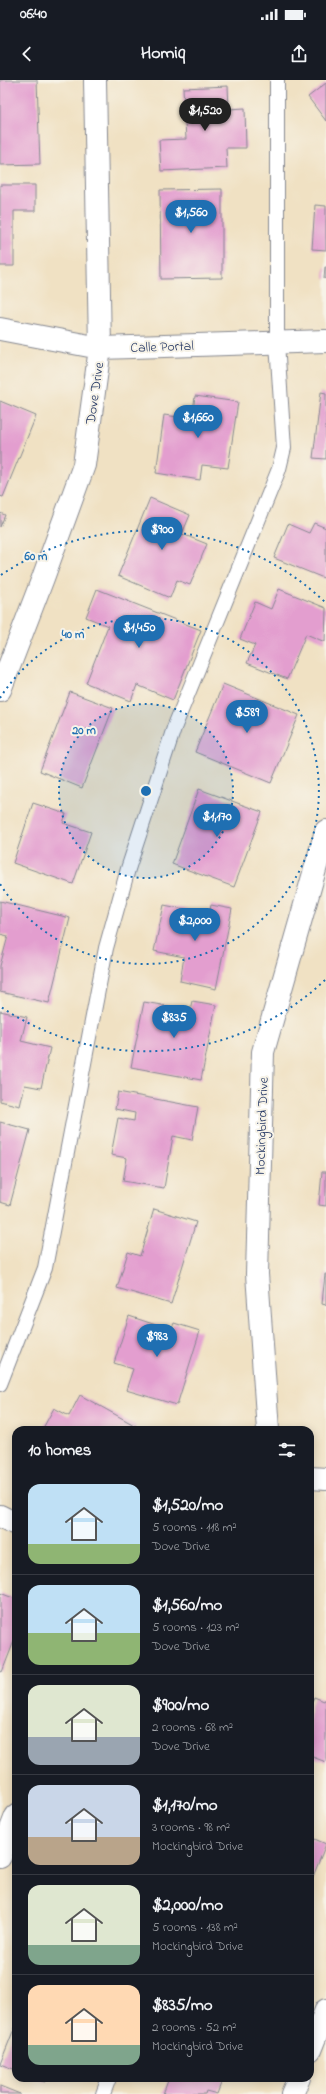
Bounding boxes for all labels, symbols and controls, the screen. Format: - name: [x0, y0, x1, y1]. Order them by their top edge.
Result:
- text: 06:40: [20, 3, 47, 25]
- text: Homiq: [141, 41, 185, 67]
- icon: back: [16, 43, 38, 65]
- icon: share: [288, 43, 310, 65]
- pin: $1,520: [172, 98, 238, 132]
- text: $1,520: [188, 101, 222, 120]
- pin: $1,560: [158, 200, 224, 234]
- text: $1,560: [174, 203, 208, 222]
- street label: Calle Portal: [130, 336, 194, 359]
- street label: Dove Drive: [81, 360, 110, 427]
- pin: $1,660: [165, 405, 231, 439]
- text: $1,660: [182, 408, 214, 427]
- pin: $900: [138, 517, 186, 551]
- text: $900: [150, 520, 174, 539]
- text: 60 m: [24, 548, 48, 566]
- pin: $1,450: [106, 615, 172, 649]
- text: $1,450: [123, 618, 155, 637]
- text: 40 m: [61, 626, 85, 644]
- pin: $589: [223, 700, 271, 734]
- text: $589: [235, 703, 259, 722]
- text: 20 m: [71, 722, 96, 740]
- centre of rings: [139, 784, 153, 798]
- pin: $1,170: [184, 804, 250, 838]
- text: $1,170: [202, 807, 232, 826]
- pin: $2,000: [162, 908, 228, 942]
- text: $2,000: [178, 911, 212, 930]
- pin: $835: [150, 1005, 198, 1039]
- text: $835: [161, 1008, 187, 1027]
- street label: Mockingbird Drive: [250, 1076, 276, 1175]
- pin: $983: [133, 1324, 181, 1358]
- text: $983: [146, 1327, 168, 1346]
- text: 10 homes: [28, 1438, 91, 1463]
- icon: filters: [276, 1439, 298, 1461]
- text: $1,520/mo: [152, 1493, 223, 1518]
- icon: home: [60, 1500, 108, 1548]
- text: 5 rooms · 118 m²: [152, 1518, 237, 1537]
- text: Dove Drive: [152, 1537, 210, 1556]
- text: $1,560/mo: [152, 1593, 222, 1618]
- icon: home: [60, 1601, 108, 1649]
- text: 5 rooms · 123 m²: [152, 1618, 239, 1637]
- text: Dove Drive: [152, 1637, 210, 1656]
- text: $900/mo: [152, 1693, 209, 1718]
- icon: home: [60, 1701, 108, 1749]
- text: 2 rooms · 68 m²: [152, 1718, 233, 1737]
- text: Dove Drive: [152, 1737, 210, 1756]
- text: $1,170/mo: [152, 1793, 218, 1818]
- icon: home: [60, 1801, 108, 1849]
- text: 3 rooms · 98 m²: [152, 1818, 230, 1837]
- text: Mockingbird Drive: [152, 1837, 243, 1856]
- text: $2,000/mo: [152, 1893, 223, 1918]
- icon: home: [60, 1901, 108, 1949]
- text: 5 rooms · 138 m²: [152, 1918, 238, 1937]
- text: Mockingbird Drive: [152, 1937, 243, 1956]
- text: $835/mo: [152, 1993, 213, 2018]
- icon: home: [60, 2001, 108, 2049]
- text: 2 rooms · 52 m²: [152, 2018, 236, 2037]
- text: Mockingbird Drive: [152, 2037, 243, 2056]

